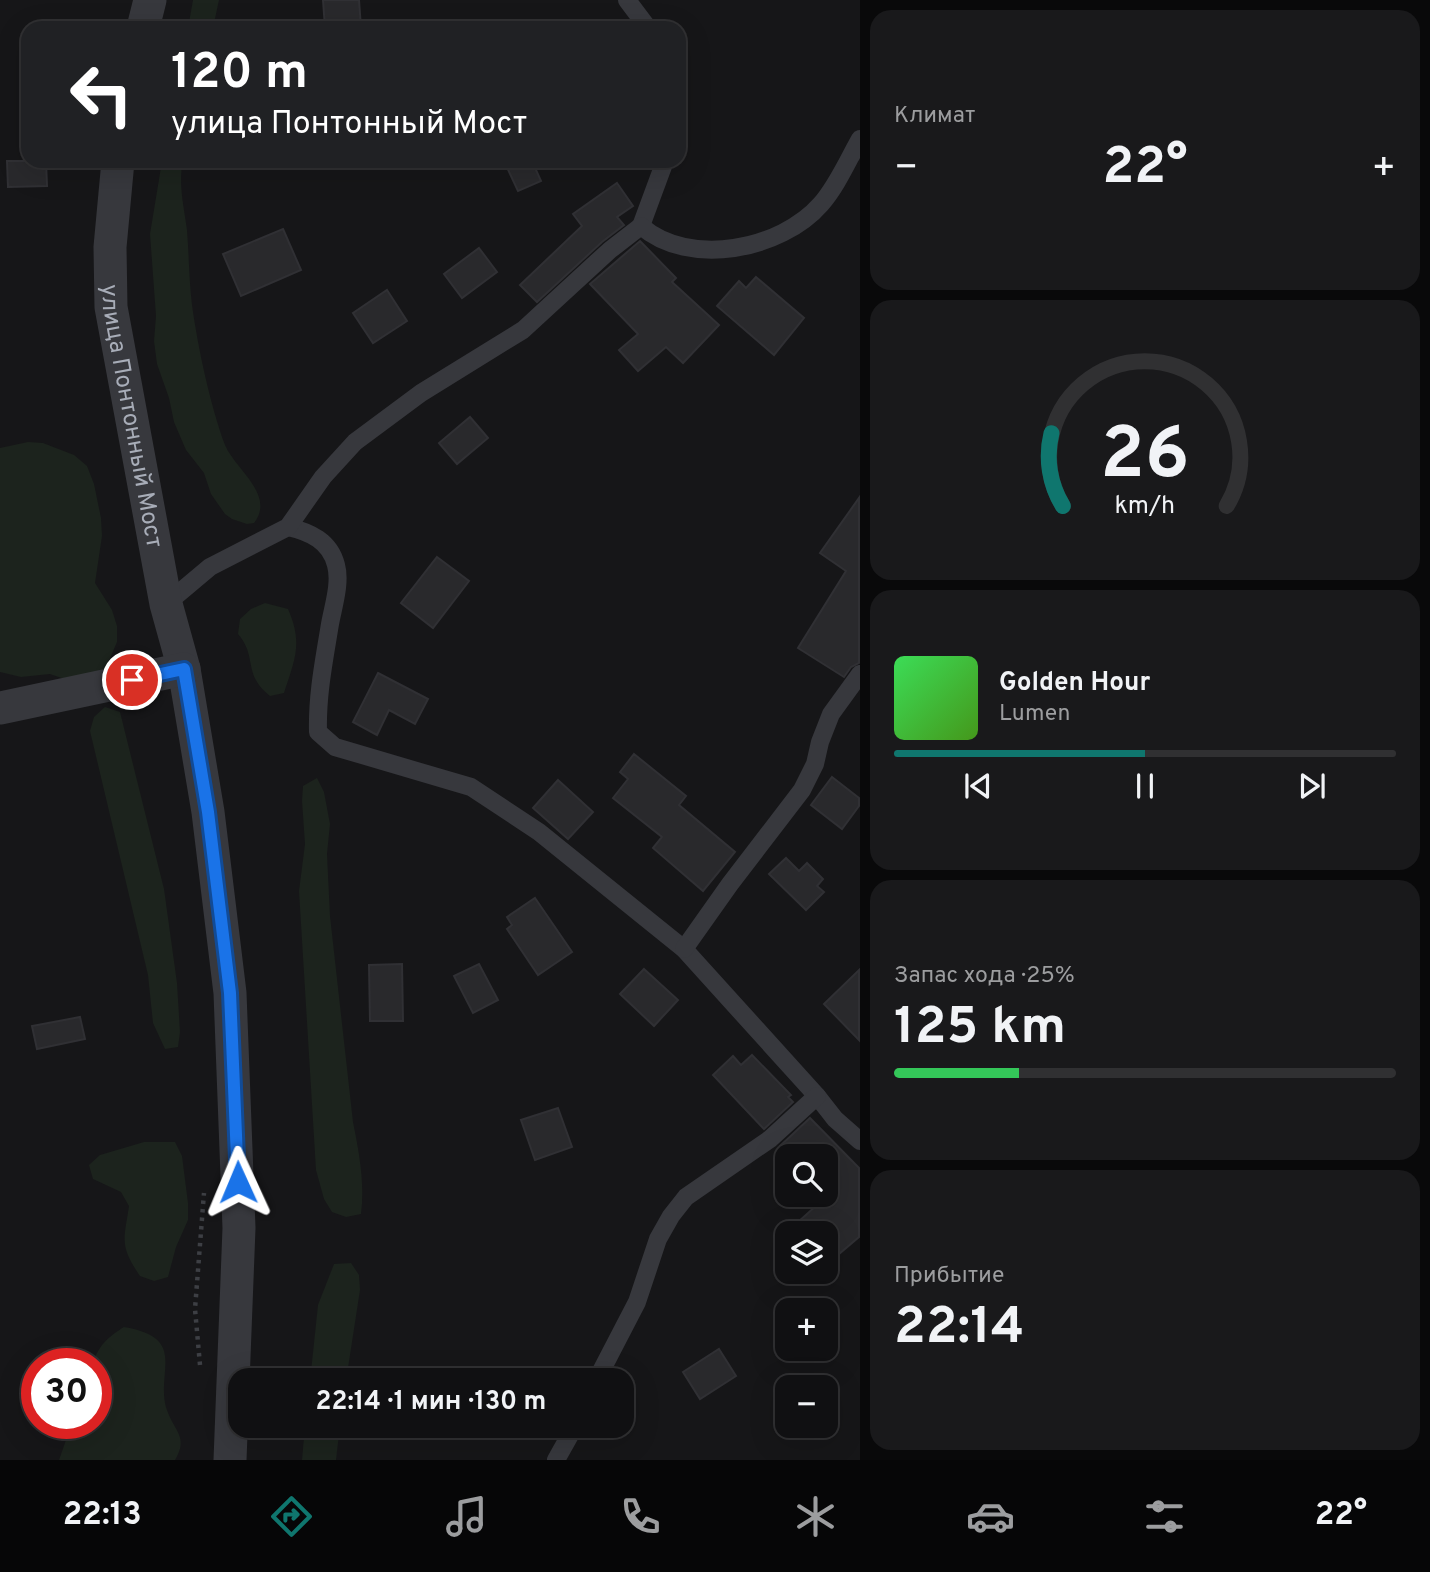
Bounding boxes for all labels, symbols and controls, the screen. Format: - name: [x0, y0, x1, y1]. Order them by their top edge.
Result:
- text: 120 m: [171, 44, 308, 106]
- icon: left: [56, 49, 147, 140]
- text: Климат: [894, 102, 975, 131]
- text: улица Понтонный Мост: [171, 105, 527, 145]
- text: 22°: [1102, 136, 1188, 202]
- text: −: [894, 145, 919, 194]
- text: +: [1371, 145, 1396, 194]
- street label: улица Понтонный Мост: [94, 284, 168, 550]
- text: 26: [1100, 412, 1190, 504]
- text: km/h: [1115, 491, 1175, 523]
- pin: [102, 650, 162, 710]
- icon: arrive: [113, 661, 151, 699]
- text: Golden Hour: [999, 667, 1150, 700]
- text: Lumen: [999, 700, 1070, 729]
- icon: previous: [959, 767, 997, 805]
- icon: pause: [1126, 767, 1164, 805]
- icon: next: [1293, 767, 1331, 805]
- text: Запас хода · 25%: [894, 962, 1075, 991]
- text: 125 km: [894, 996, 1066, 1062]
- map controls: [775, 1144, 838, 1438]
- button: search: [775, 1144, 838, 1207]
- position arrow: [201, 1145, 275, 1219]
- button: layers: [775, 1221, 838, 1284]
- text: Прибытие: [894, 1262, 1004, 1291]
- text: 22:14: [894, 1296, 1025, 1362]
- button: +: [775, 1298, 838, 1361]
- speed limit sign: 30: [21, 1348, 112, 1439]
- button: −: [775, 1375, 838, 1438]
- text: 22:14 · 1 мин · 130 m: [316, 1386, 546, 1419]
- icon: directions: [267, 1492, 316, 1541]
- icon: music: [442, 1492, 491, 1541]
- icon: phone: [616, 1492, 665, 1541]
- icon: climate: [791, 1492, 840, 1541]
- icon: car: [966, 1492, 1015, 1541]
- icon: filters: [1140, 1492, 1189, 1541]
- text: 22:13: [63, 1496, 142, 1536]
- text: 22°: [1315, 1496, 1367, 1536]

